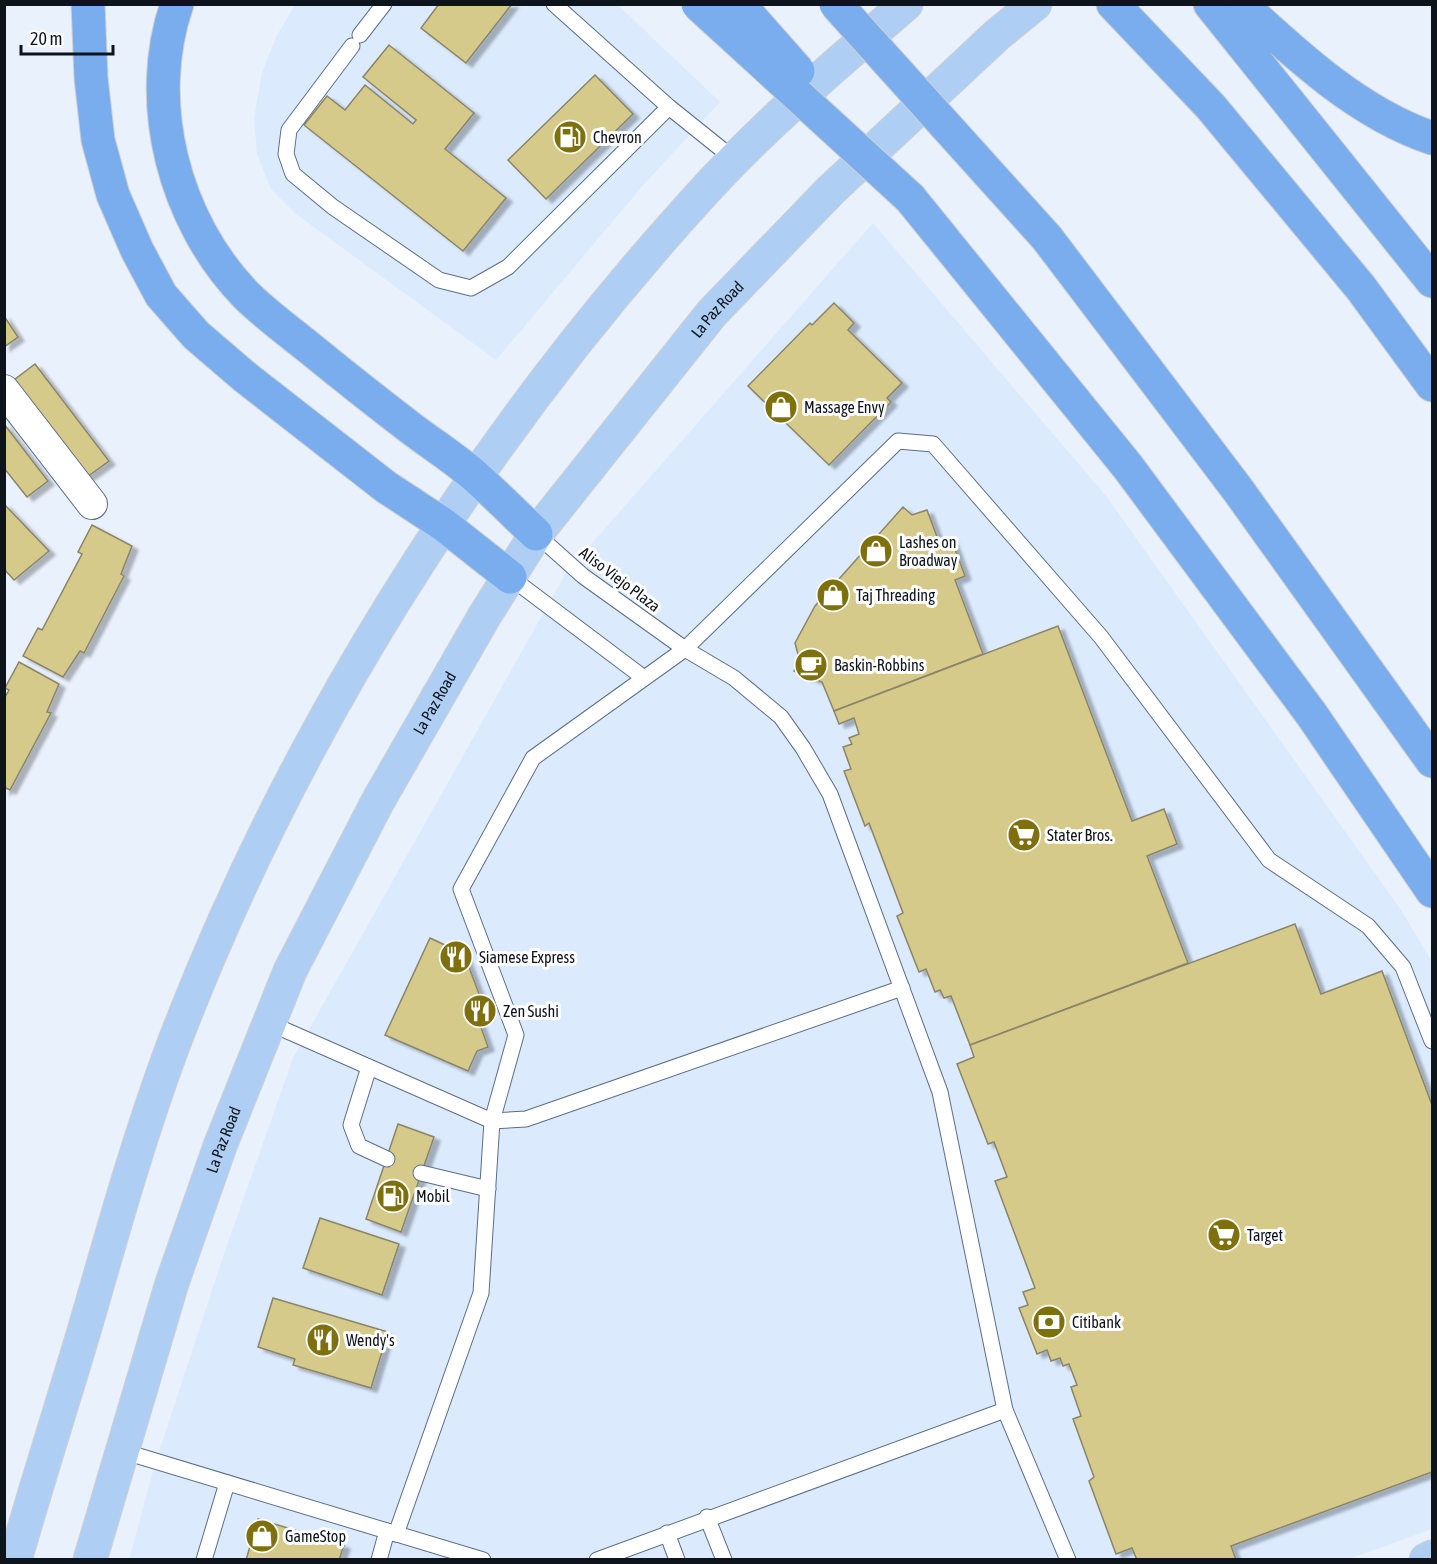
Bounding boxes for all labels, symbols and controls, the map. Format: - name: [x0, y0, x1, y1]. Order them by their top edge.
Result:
- scale bar: [21, 18, 112, 56]
- text: 20 m: [30, 28, 62, 49]
- fuel station icon: Chevron: [552, 119, 588, 155]
- place label: Chevron: [593, 128, 642, 146]
- street label: La Paz Road: [687, 277, 747, 341]
- shop icon: Massage Envy: [763, 389, 799, 425]
- place label: Massage Envy: [804, 398, 885, 417]
- shop icon: Lashes on Broadway: [858, 533, 894, 569]
- place label: Lashes on Broadway: [899, 533, 958, 570]
- street label: Aliso Viejo Plaza: [576, 543, 664, 616]
- shop icon: Taj Threading: [815, 577, 851, 613]
- place label: Taj Threading: [856, 586, 935, 605]
- cafe icon: Baskin-Robbins: [793, 647, 829, 683]
- place label: Baskin-Robbins: [834, 656, 925, 674]
- street label: La Paz Road: [409, 668, 459, 738]
- supermarket icon: Stater Bros.: [1006, 817, 1042, 853]
- place label: Stater Bros.: [1047, 826, 1113, 844]
- restaurant icon: Siamese Express: [438, 939, 474, 975]
- place label: Siamese Express: [479, 948, 575, 967]
- restaurant icon: Zen Sushi: [462, 993, 498, 1029]
- place label: Zen Sushi: [503, 1002, 559, 1020]
- street label: La Paz Road: [202, 1104, 244, 1175]
- fuel station icon: Mobil: [375, 1178, 411, 1214]
- place label: Mobil: [416, 1187, 451, 1205]
- supermarket icon: Target: [1206, 1217, 1242, 1253]
- place label: Target: [1247, 1226, 1283, 1245]
- bank icon: Citibank: [1031, 1304, 1067, 1340]
- place label: Citibank: [1072, 1313, 1121, 1331]
- restaurant icon: Wendy's: [305, 1322, 341, 1358]
- place label: Wendy's: [346, 1331, 395, 1350]
- shop icon: GameStop: [244, 1518, 280, 1554]
- place label: GameStop: [285, 1527, 346, 1546]

